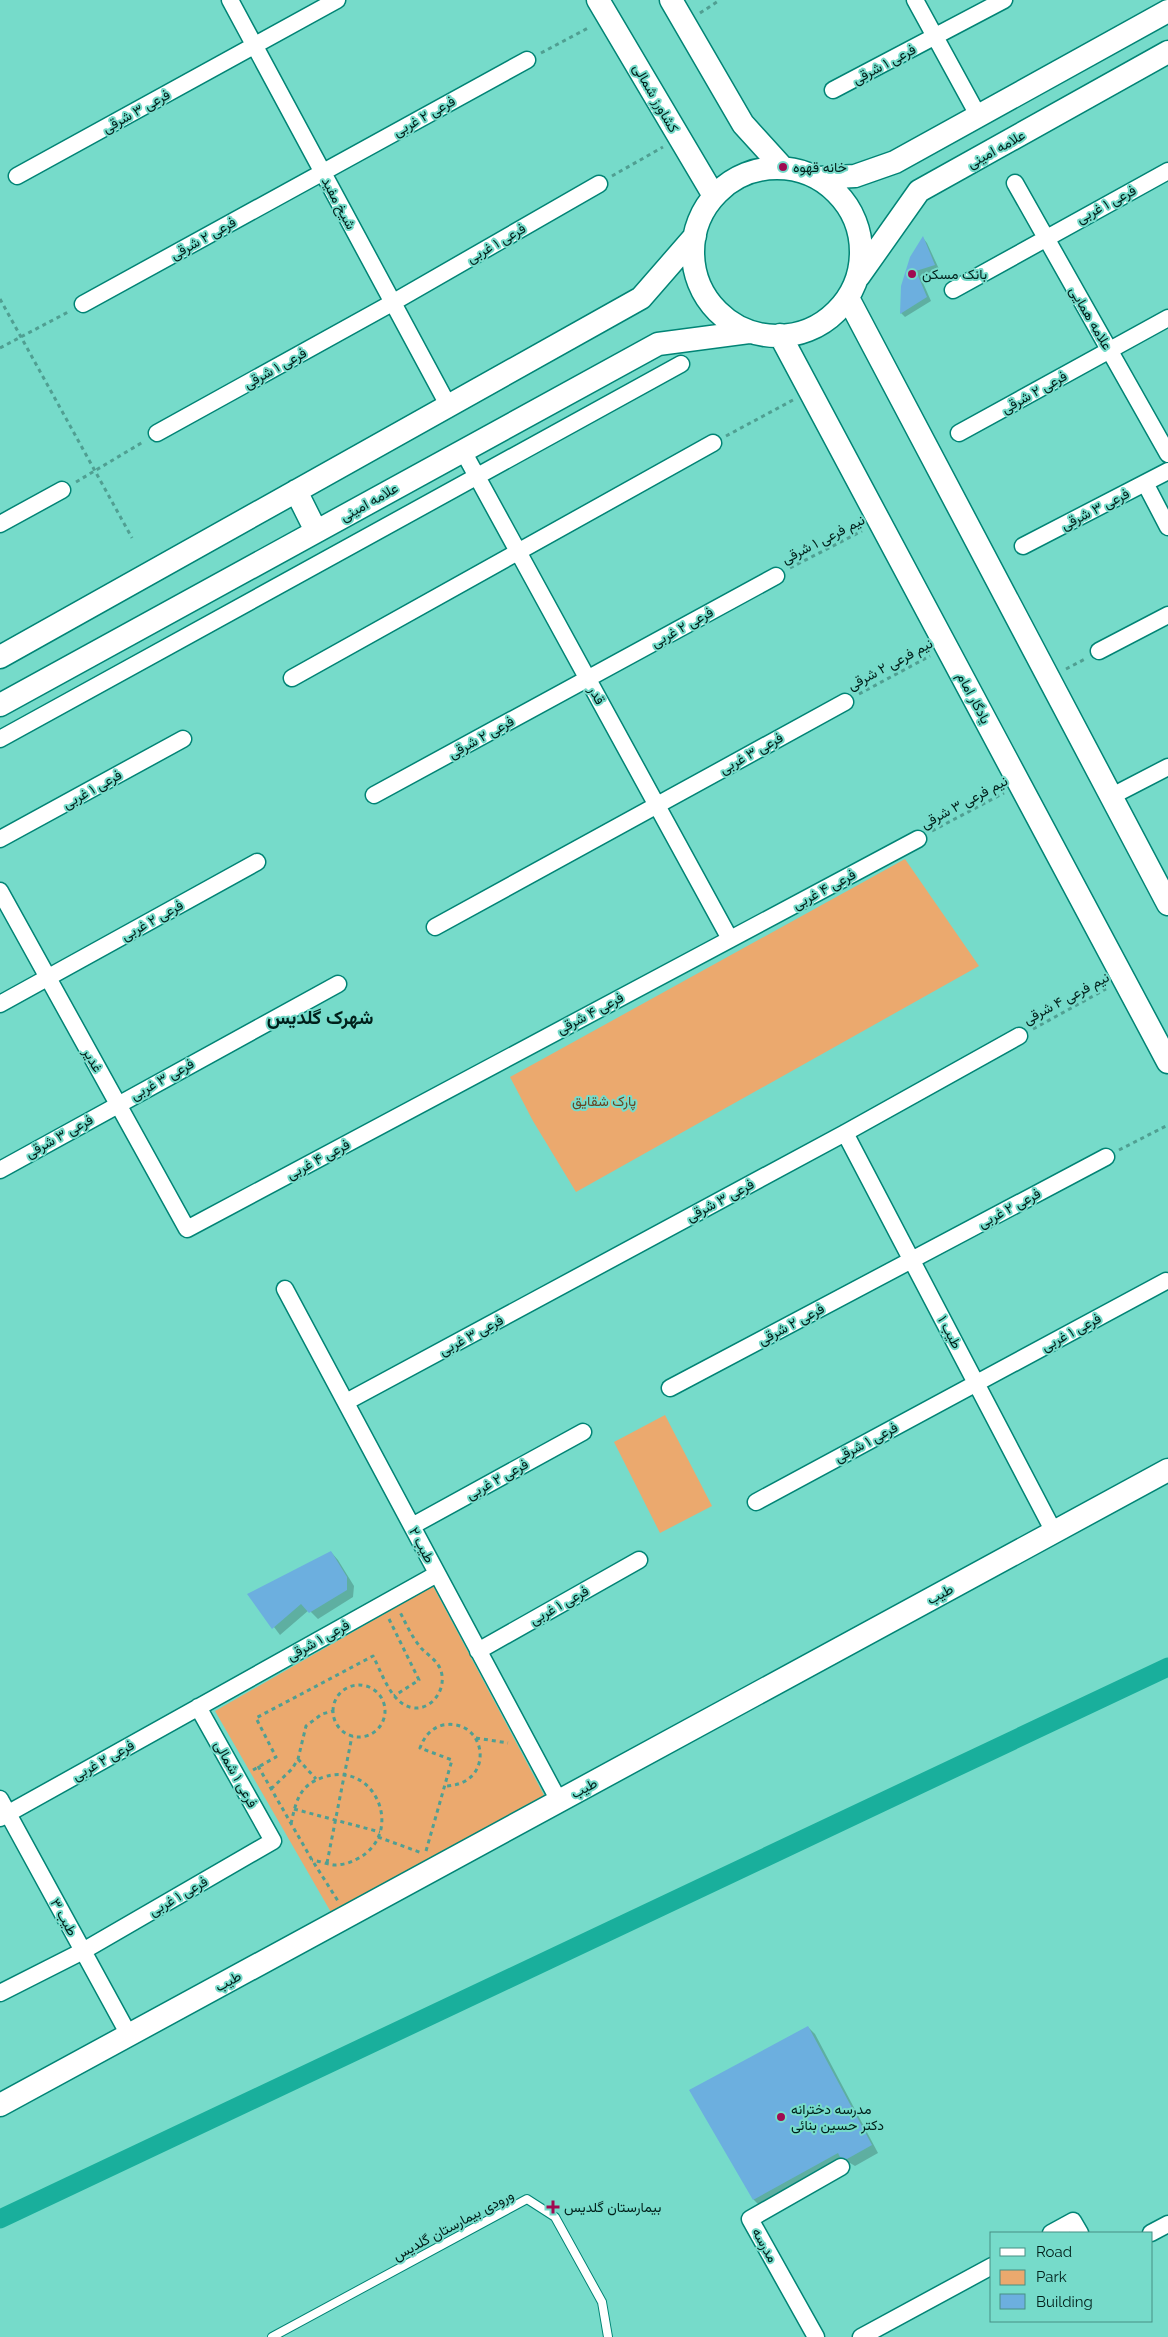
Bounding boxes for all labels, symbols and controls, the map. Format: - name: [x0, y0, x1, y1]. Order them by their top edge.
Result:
- street label: فرعی ۱ شرقی: [850, 41, 919, 88]
- street label: کشاورز شمالی: [629, 61, 682, 136]
- street label: فرعی ۳ شرقی: [100, 86, 173, 137]
- street label: فرعی ۲ غربی: [390, 92, 458, 140]
- street label: علامه امینی: [964, 127, 1028, 172]
- place label: خانه قهوه: [793, 159, 847, 176]
- marker: خانه قهوه: [777, 161, 789, 173]
- street label: شیخ مفید: [316, 174, 359, 233]
- street label: فرعی ۱ غربی: [1073, 182, 1139, 227]
- street label: فرعی ۲ شرقی: [167, 213, 239, 263]
- street label: فرعی ۱ غربی: [464, 220, 529, 267]
- place label: بانک مسکن: [922, 266, 987, 283]
- marker: بانک مسکن: [906, 268, 918, 280]
- street label: علامه همایی: [1066, 283, 1116, 353]
- street label: فرعی ۱ شرقی: [241, 344, 310, 393]
- street label: فرعی ۲ شرقی: [998, 367, 1070, 417]
- street label: علامه امینی: [337, 480, 401, 525]
- street label: فرعی ۳ شرقی: [1058, 485, 1132, 534]
- street label: نیم فرعی ۱ شرقی: [779, 511, 868, 568]
- street label: فرعی ۲ غربی: [648, 603, 716, 651]
- street label: نیم فرعی ۲ شرقی: [845, 635, 936, 694]
- street label: یادگار امام: [953, 670, 994, 727]
- street label: قدر: [584, 682, 609, 708]
- street label: فرعی ۲ شرقی: [445, 712, 517, 762]
- street label: فرعی ۳ غربی: [716, 729, 786, 778]
- street label: فرعی ۱ غربی: [60, 766, 125, 813]
- street label: نیم فرعی ۳ شرقی: [918, 772, 1011, 832]
- street label: فرعی ۴ غربی: [790, 866, 859, 913]
- street label: فرعی ۲ غربی: [118, 896, 186, 944]
- street label: نیم فرعی ۴ شرقی: [1020, 969, 1112, 1028]
- street label: فرعی ۴ شرقی: [554, 989, 627, 1038]
- district label: شهرک گلدیس: [267, 1006, 373, 1030]
- street label: غدیر: [79, 1044, 106, 1075]
- street label: فرعی ۳ غربی: [127, 1055, 197, 1104]
- park label: پارک شقایق: [572, 1093, 636, 1111]
- street label: فرعی ۳ شرقی: [23, 1111, 96, 1162]
- street label: فرعی ۴ غربی: [284, 1136, 353, 1183]
- street label: فرعی ۳ شرقی: [683, 1175, 757, 1225]
- street label: فرعی ۲ غربی: [975, 1185, 1043, 1232]
- street label: فرعی ۲ شرقی: [755, 1300, 827, 1349]
- street label: فرعی ۱ غربی: [1038, 1310, 1104, 1355]
- street label: فرعی ۳ غربی: [436, 1311, 506, 1359]
- street label: طیب ۱: [934, 1313, 965, 1352]
- street label: فرعی ۱ شرقی: [832, 1419, 901, 1466]
- street label: فرعی ۲ غربی: [463, 1455, 531, 1503]
- street label: طیب ۲: [405, 1524, 438, 1566]
- street label: طیب: [924, 1581, 956, 1608]
- street label: فرعی ۱ غربی: [527, 1582, 592, 1629]
- street label: فرعی ۱ شرقی: [284, 1616, 353, 1665]
- street label: فرعی ۲ غربی: [69, 1736, 137, 1784]
- street label: فرعی ۱ شمالی: [210, 1738, 261, 1811]
- street label: طیب: [568, 1775, 600, 1802]
- street label: فرعی ۱ غربی: [146, 1873, 211, 1920]
- street label: طیب ۳: [46, 1896, 81, 1939]
- street label: طیب: [212, 1967, 244, 1995]
- place label: مدرسه دخترانه دکتر حسین بنائی: [791, 2101, 884, 2134]
- marker: مدرسه دخترانه دکتر حسین بنائی: [775, 2111, 787, 2123]
- street label: ورودی بیمارستان گلدیس: [390, 2186, 517, 2265]
- place label: بیمارستان گلدیس: [564, 2199, 662, 2216]
- marker: بیمارستان گلدیس: [546, 2200, 560, 2214]
- street label: مدرسه: [748, 2225, 781, 2266]
- legend: [990, 2232, 1153, 2322]
- text: Road: [1036, 2243, 1072, 2261]
- text: Park: [1036, 2268, 1067, 2286]
- text: Building: [1036, 2293, 1093, 2311]

